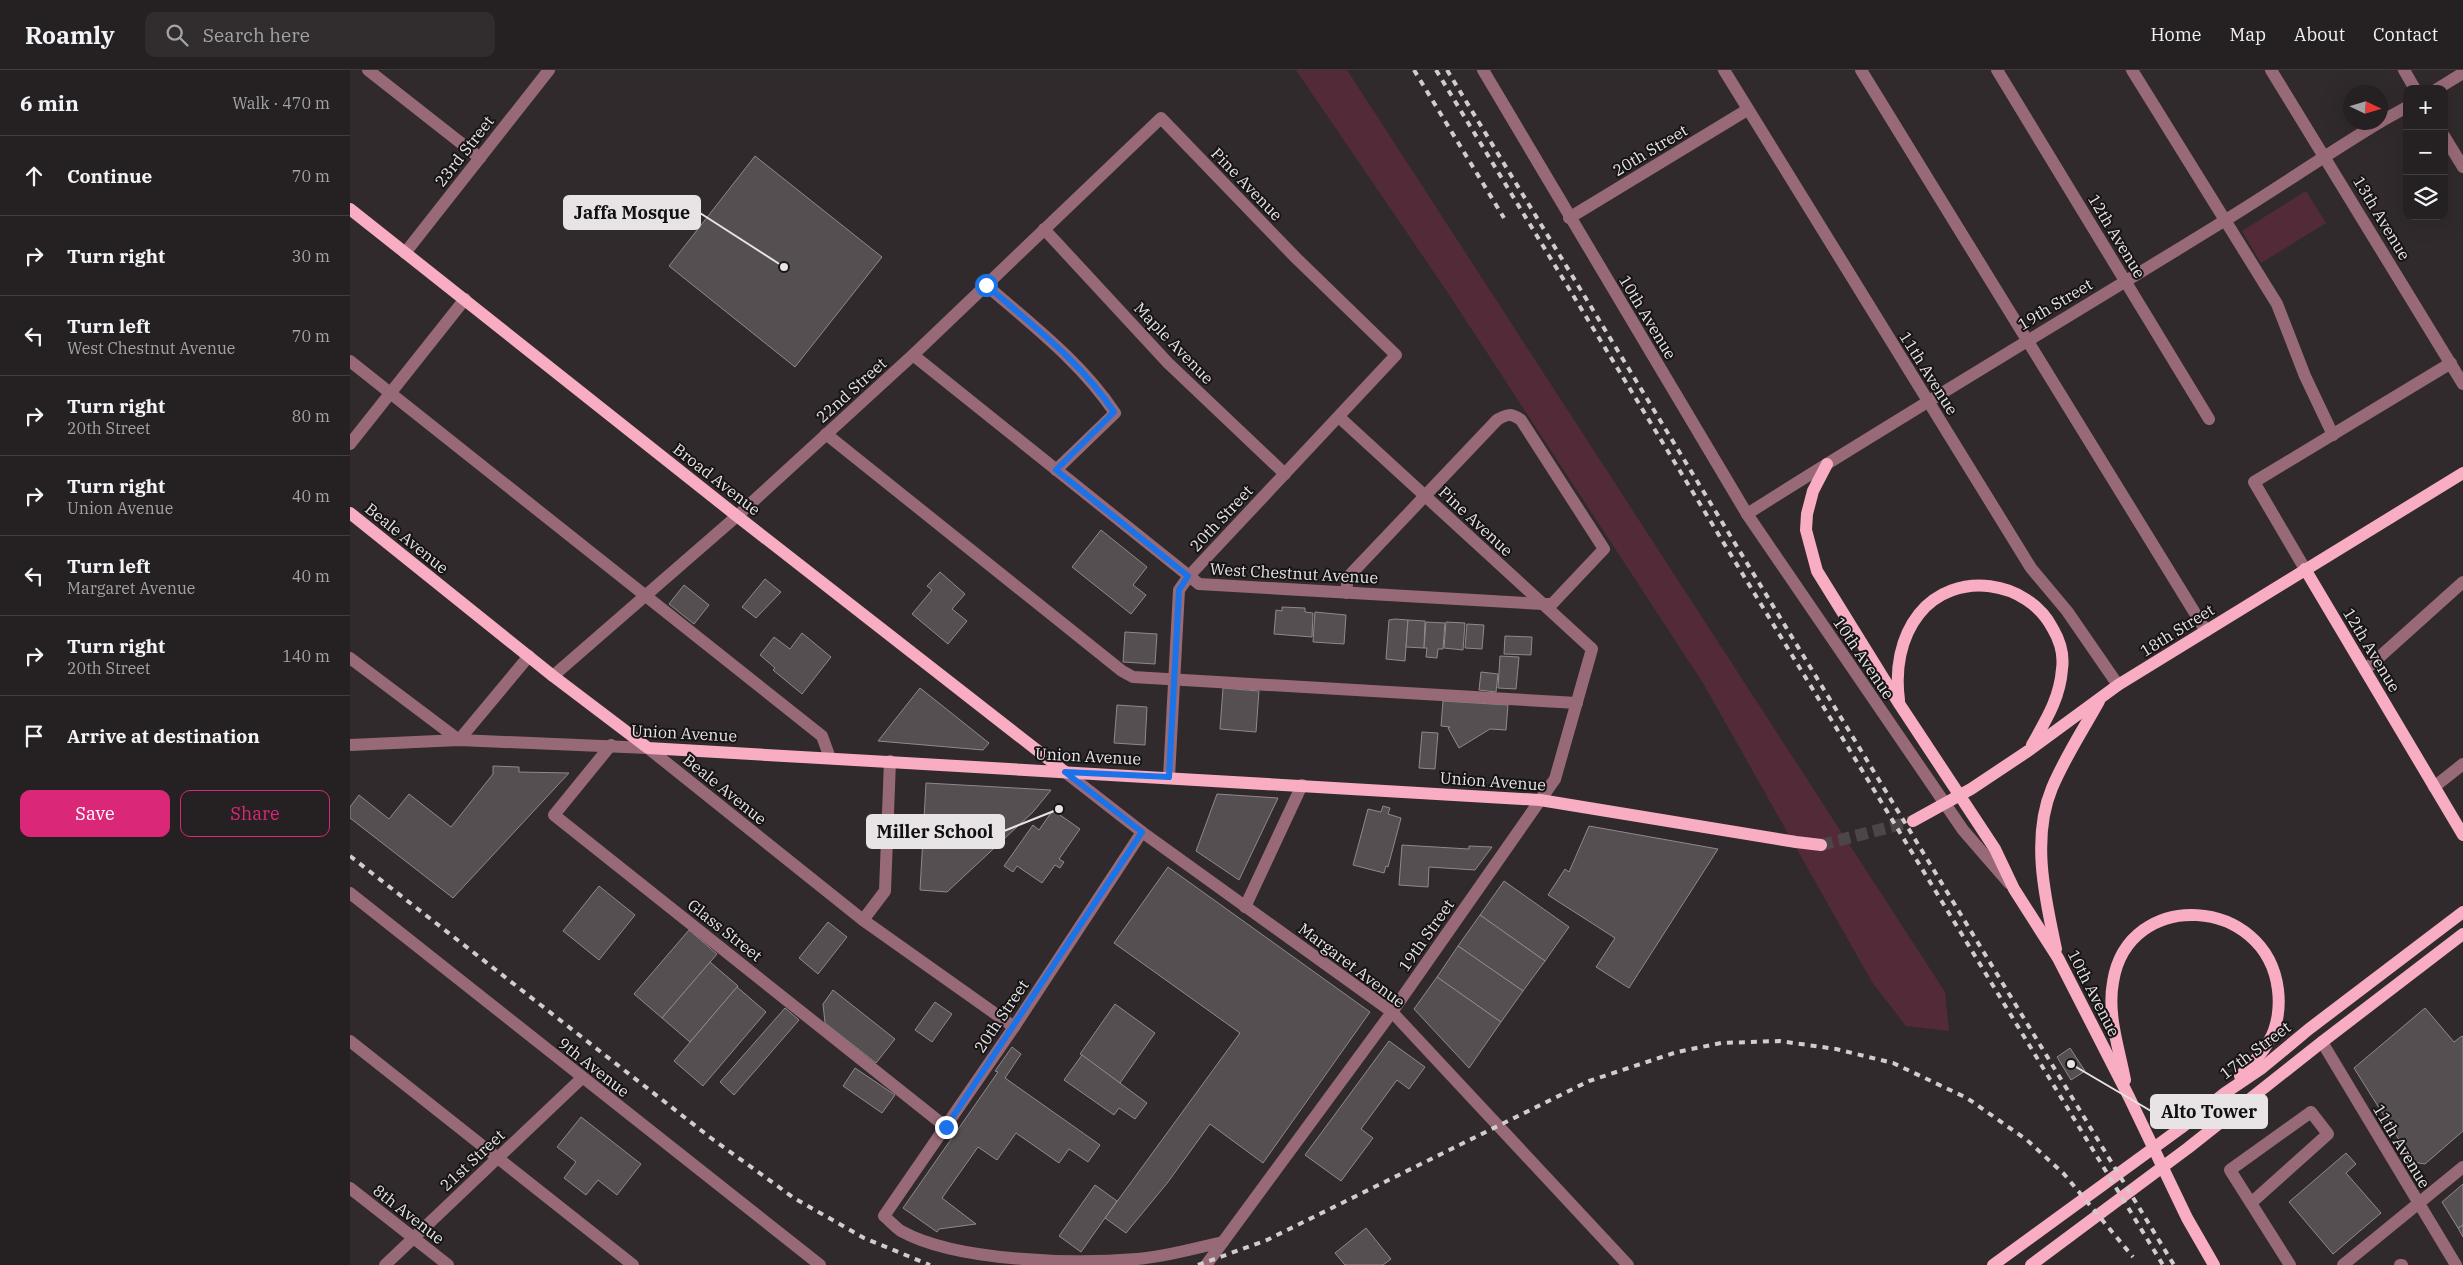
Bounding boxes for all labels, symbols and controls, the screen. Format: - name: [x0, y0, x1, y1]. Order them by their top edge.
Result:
- search box: [145, 12, 495, 57]
- text: Roamly: [25, 19, 115, 51]
- icon: search: [163, 21, 191, 49]
- text: Search here: [203, 23, 310, 47]
- text: Home: [2150, 23, 2202, 46]
- text: Map: [2230, 23, 2266, 46]
- text: About: [2294, 23, 2345, 46]
- text: Contact: [2373, 23, 2438, 46]
- north arrow: [2343, 85, 2388, 130]
- map controls: [2403, 85, 2448, 220]
- button: +: [2403, 85, 2448, 130]
- text: 6 min: [20, 89, 79, 117]
- text: Walk · 470 m: [232, 93, 330, 113]
- street label: 23rd Street: [430, 111, 498, 191]
- street label: 20th Street: [1609, 120, 1691, 180]
- button: −: [2403, 130, 2448, 175]
- street label: Pine Avenue: [1207, 143, 1287, 225]
- icon: ahead: [20, 162, 48, 190]
- text: Continue: [67, 164, 152, 188]
- text: 70 m: [292, 166, 330, 186]
- street label: 13th Avenue: [2349, 172, 2415, 264]
- button: layers: [2403, 175, 2448, 220]
- street label: 12th Avenue: [2084, 190, 2150, 282]
- callout: Jaffa Mosque: [564, 196, 700, 229]
- text: Jaffa Mosque: [574, 201, 690, 224]
- icon: right: [20, 242, 48, 270]
- text: Turn right: [67, 244, 165, 268]
- text: 30 m: [292, 246, 330, 266]
- street label: 10th Avenue: [1615, 271, 1681, 363]
- route start: [975, 274, 998, 297]
- street label: 19th Street: [2014, 274, 2096, 334]
- street label: Maple Avenue: [1130, 298, 1218, 388]
- text: Turn left: [67, 314, 150, 338]
- icon: left: [20, 322, 48, 350]
- text: 70 m: [292, 326, 330, 346]
- street label: 11th Avenue: [1895, 328, 1963, 418]
- text: West Chestnut Avenue: [67, 338, 235, 358]
- street label: 22nd Street: [812, 353, 891, 427]
- text: Turn right: [67, 394, 165, 418]
- icon: right: [20, 402, 48, 430]
- text: 80 m: [292, 406, 330, 426]
- text: 20th Street: [67, 418, 151, 438]
- street label: Broad Avenue: [669, 439, 765, 519]
- text: Turn right: [67, 474, 165, 498]
- street label: 20th Street: [1185, 480, 1257, 555]
- icon: right: [20, 482, 48, 510]
- street label: Pine Avenue: [1435, 482, 1517, 560]
- text: 40 m: [292, 486, 330, 506]
- text: Union Avenue: [67, 498, 173, 518]
- street label: Beale Avenue: [361, 498, 453, 578]
- text: Turn left: [67, 554, 150, 578]
- street label: West Chestnut Avenue: [1209, 559, 1379, 587]
- icon: left: [20, 562, 48, 590]
- text: 40 m: [292, 566, 330, 586]
- text: Margaret Avenue: [67, 578, 195, 598]
- street label: 18th Street: [2136, 599, 2218, 661]
- street label: 12th Avenue: [2339, 604, 2405, 696]
- street label: 10th Avenue: [1829, 613, 1899, 703]
- text: Turn right: [67, 634, 165, 658]
- icon: right: [20, 642, 48, 670]
- text: 140 m: [282, 646, 330, 666]
- text: 20th Street: [67, 658, 151, 678]
- street label: Union Avenue: [630, 720, 738, 746]
- icon: arrive: [20, 722, 48, 750]
- text: Arrive at destination: [67, 724, 260, 748]
- street label: Union Avenue: [1034, 743, 1142, 769]
- street label: Beale Avenue: [679, 749, 771, 829]
- street label: Union Avenue: [1439, 767, 1547, 795]
- button: Save: [20, 790, 170, 837]
- button: Share: [180, 790, 330, 837]
- callout: Miller School: [867, 815, 1004, 848]
- text: Miller School: [877, 820, 994, 843]
- street label: Glass Street: [684, 895, 767, 966]
- street label: 19th Street: [1394, 895, 1458, 975]
- street label: Margaret Avenue: [1295, 918, 1409, 1012]
- street label: 10th Avenue: [2064, 946, 2124, 1040]
- street label: 20th Street: [969, 976, 1033, 1056]
- street label: 17th Street: [2216, 1017, 2295, 1083]
- street label: 9th Avenue: [554, 1033, 634, 1101]
- callout: Alto Tower: [2151, 1095, 2267, 1128]
- text: Alto Tower: [2161, 1100, 2257, 1123]
- street label: 11th Avenue: [2369, 1100, 2435, 1192]
- route end: [935, 1116, 958, 1139]
- street label: 21st Street: [435, 1125, 509, 1195]
- street label: 8th Avenue: [369, 1180, 449, 1248]

